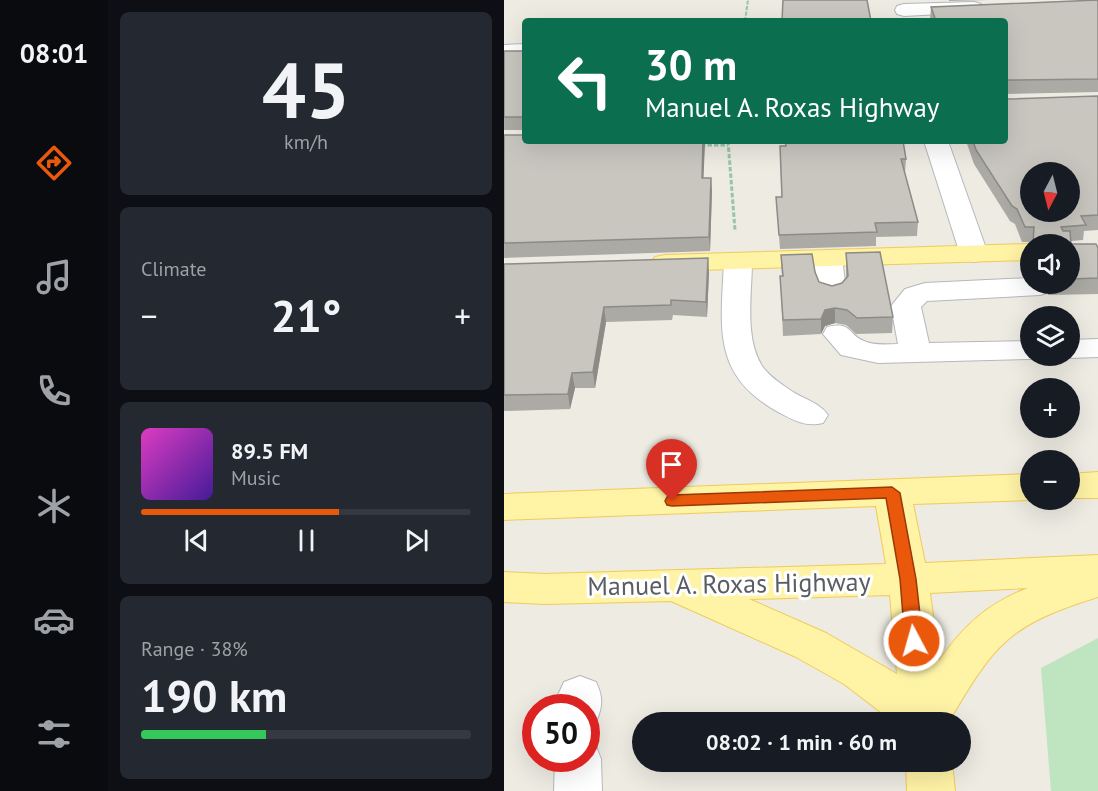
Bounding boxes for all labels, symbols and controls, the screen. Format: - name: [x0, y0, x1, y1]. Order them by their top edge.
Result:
- text: 08:01: [20, 36, 88, 70]
- text: 30 m: [645, 37, 737, 92]
- text: 45: [262, 39, 350, 140]
- icon: left: [546, 42, 624, 120]
- text: Manuel A. Roxas Highway: [645, 90, 939, 124]
- text: km/h: [284, 129, 328, 155]
- icon: directions: [33, 142, 75, 184]
- north arrow: [1020, 162, 1080, 222]
- map controls: [1020, 162, 1080, 510]
- button: sound: [1020, 234, 1080, 294]
- icon: music: [33, 256, 75, 298]
- text: Climate: [141, 256, 207, 282]
- text: 21°: [271, 286, 341, 344]
- text: −: [141, 294, 158, 337]
- text: +: [454, 294, 471, 337]
- button: layers: [1020, 306, 1080, 366]
- icon: phone: [33, 370, 75, 412]
- button: +: [1020, 378, 1080, 438]
- text: 89.5 FM: [231, 437, 308, 465]
- pin: [646, 439, 697, 501]
- icon: arrive: [655, 448, 688, 481]
- button: −: [1020, 450, 1080, 510]
- text: Music: [231, 465, 280, 491]
- icon: climate: [33, 485, 75, 527]
- icon: previous: [180, 524, 213, 557]
- icon: pause: [290, 524, 323, 557]
- icon: next: [400, 524, 433, 557]
- street label: Manuel A. Roxas Highway: [587, 565, 871, 602]
- icon: car: [33, 599, 75, 641]
- position arrow: [882, 609, 946, 673]
- text: Range · 38%: [141, 636, 248, 662]
- text: 190 km: [141, 666, 287, 724]
- speed limit sign: 50: [522, 694, 600, 772]
- icon: filters: [33, 713, 75, 755]
- text: 08:02 · 1 min · 60 m: [706, 728, 897, 756]

